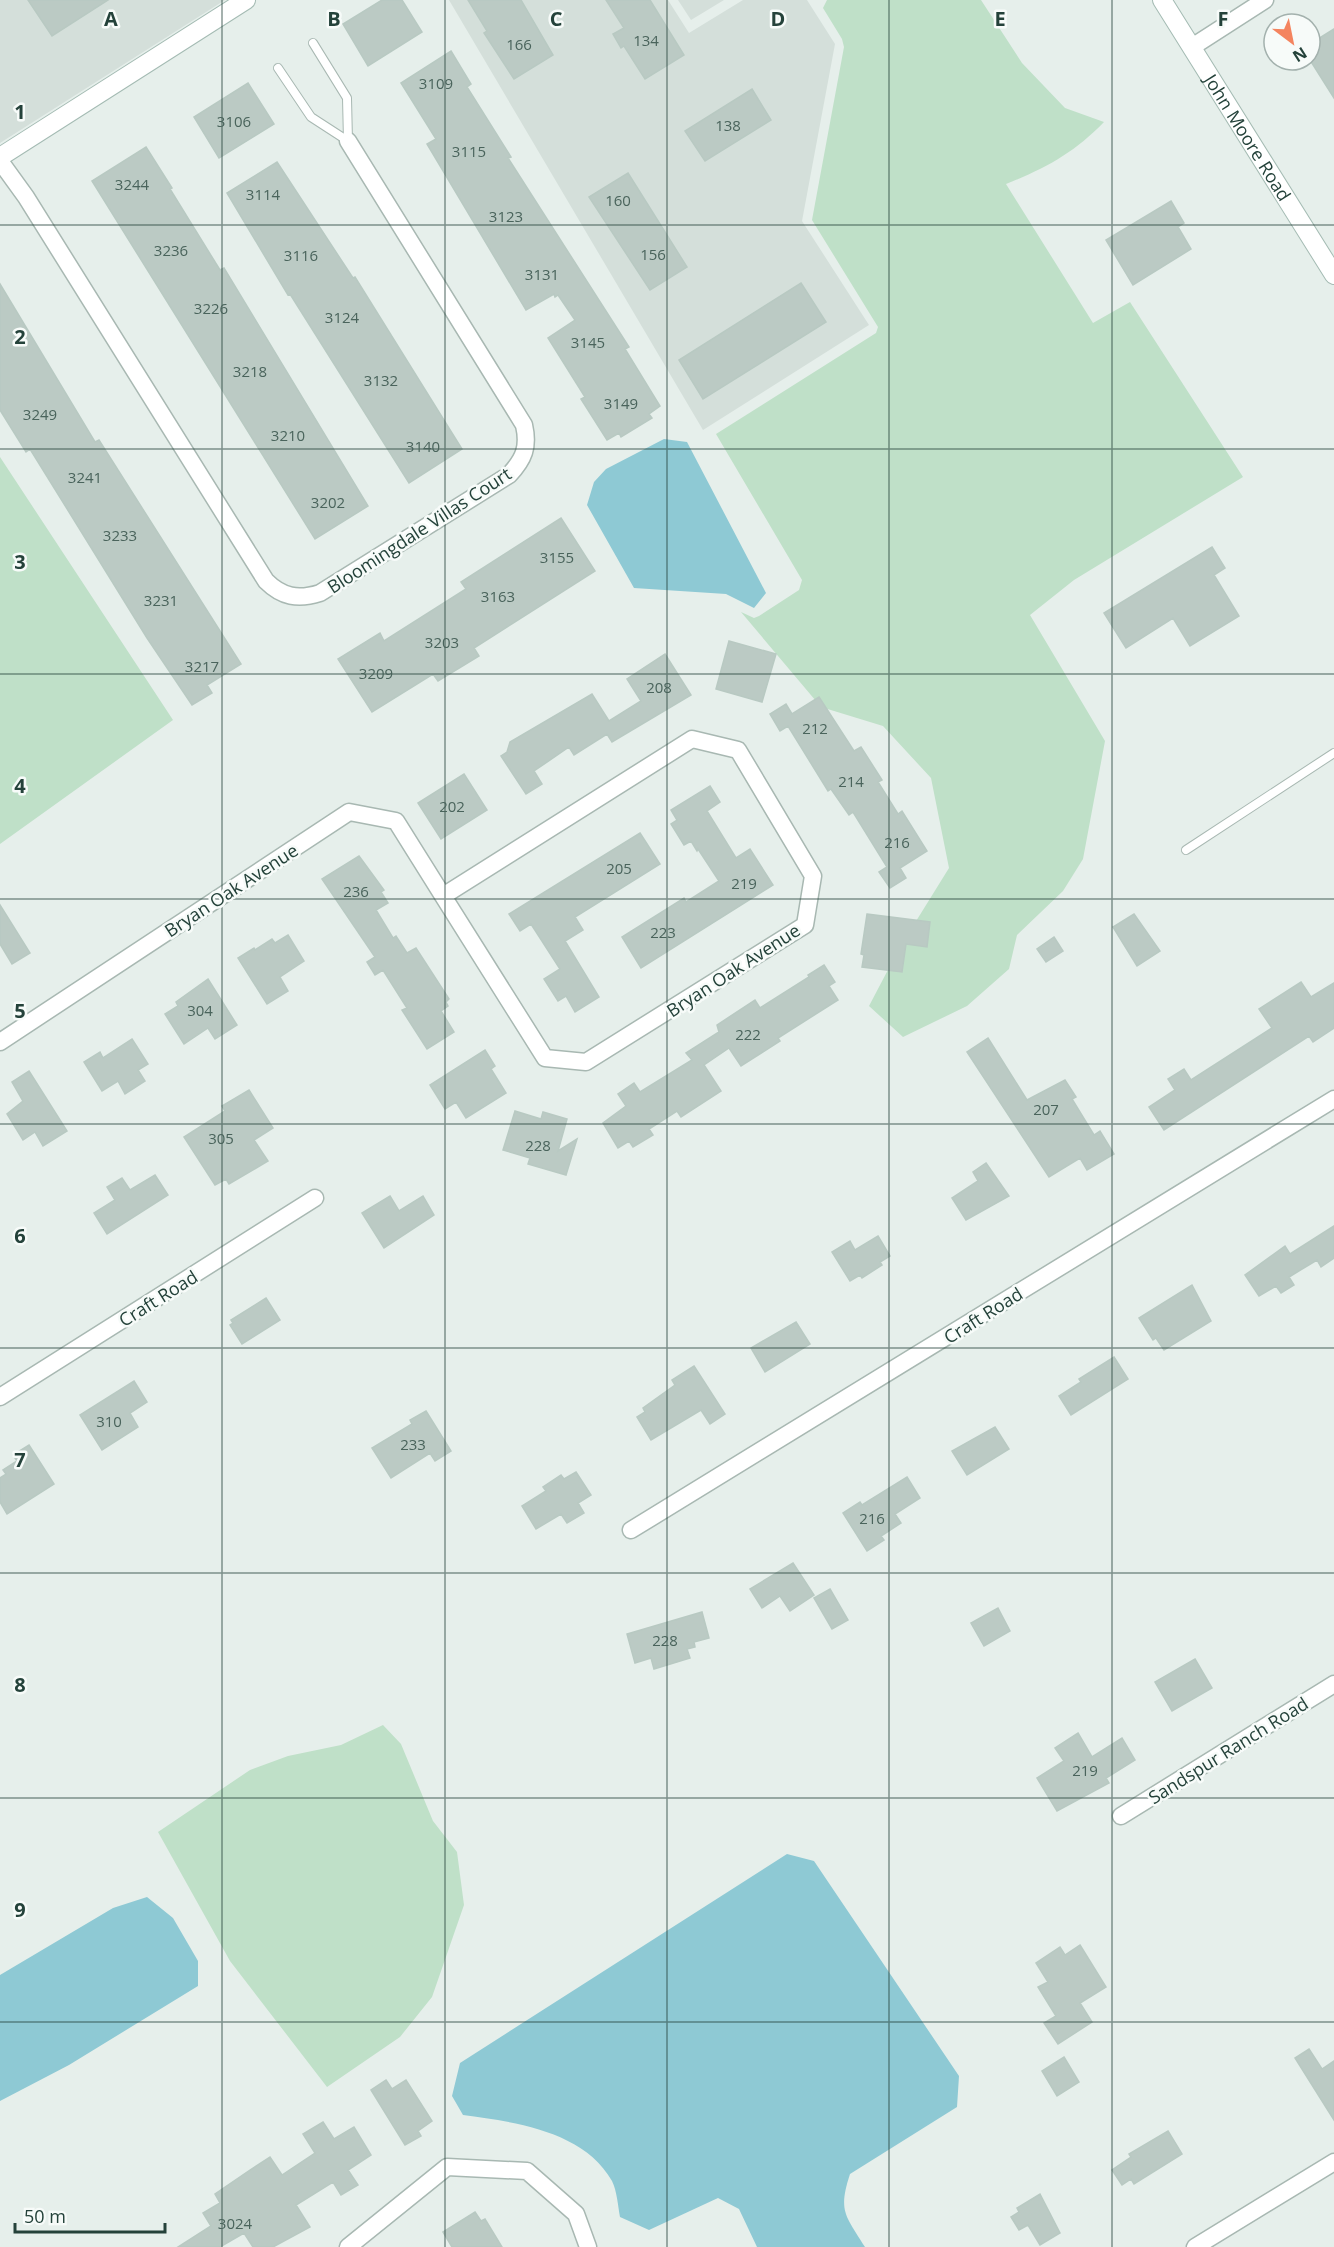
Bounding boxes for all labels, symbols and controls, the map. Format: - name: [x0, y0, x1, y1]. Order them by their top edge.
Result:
- text: A: [104, 5, 118, 32]
- text: B: [327, 5, 341, 32]
- text: C: [550, 5, 563, 32]
- text: D: [771, 5, 785, 32]
- text: E: [994, 5, 1006, 32]
- text: F: [1218, 5, 1228, 32]
- north arrow: [1262, 12, 1322, 72]
- house number: 134: [633, 30, 659, 50]
- house number: 166: [506, 34, 532, 54]
- text: N: [1289, 42, 1311, 67]
- street label: John Moore Road: [1198, 68, 1297, 205]
- house number: 3109: [419, 73, 453, 93]
- text: 1: [14, 98, 26, 125]
- house number: 3106: [217, 111, 251, 131]
- house number: 138: [715, 115, 741, 135]
- house number: 3115: [452, 141, 486, 161]
- house number: 3244: [115, 174, 150, 194]
- house number: 3114: [246, 184, 281, 204]
- house number: 160: [605, 190, 631, 210]
- house number: 3123: [489, 206, 523, 226]
- house number: 3236: [154, 240, 188, 260]
- house number: 156: [640, 244, 666, 264]
- house number: 3116: [284, 245, 318, 265]
- house number: 3131: [525, 264, 559, 284]
- house number: 3226: [194, 298, 228, 318]
- house number: 3124: [325, 307, 360, 327]
- text: 2: [14, 323, 26, 350]
- house number: 3145: [571, 332, 605, 352]
- house number: 3218: [233, 361, 267, 381]
- house number: 3132: [364, 370, 398, 390]
- house number: 3149: [604, 393, 638, 413]
- house number: 3249: [23, 404, 57, 424]
- house number: 3210: [271, 425, 305, 445]
- house number: 3140: [406, 436, 440, 456]
- street label: Bloomingdale Villas Court: [322, 461, 516, 599]
- house number: 3241: [68, 467, 102, 487]
- house number: 3202: [311, 492, 345, 512]
- house number: 3233: [103, 525, 137, 545]
- house number: 3155: [540, 547, 574, 567]
- text: 3: [14, 548, 26, 575]
- house number: 3163: [481, 586, 515, 606]
- house number: 3231: [144, 590, 178, 610]
- house number: 3203: [425, 632, 459, 652]
- house number: 3217: [185, 656, 219, 676]
- house number: 3209: [359, 663, 393, 683]
- house number: 208: [646, 677, 672, 697]
- house number: 212: [802, 718, 828, 738]
- house number: 214: [838, 771, 864, 791]
- text: 4: [14, 772, 26, 799]
- house number: 202: [439, 796, 465, 816]
- house number: 216: [884, 832, 910, 852]
- street label: Bryan Oak Avenue: [160, 838, 302, 942]
- house number: 205: [606, 858, 632, 878]
- house number: 219: [731, 873, 757, 893]
- house number: 236: [343, 881, 369, 901]
- street label: Bryan Oak Avenue: [662, 918, 804, 1022]
- house number: 223: [650, 922, 676, 942]
- text: 5: [14, 997, 26, 1024]
- house number: 304: [187, 1000, 213, 1020]
- house number: 222: [735, 1024, 761, 1044]
- house number: 207: [1033, 1099, 1059, 1119]
- house number: 305: [208, 1128, 234, 1148]
- house number: 228: [525, 1135, 551, 1155]
- text: 6: [14, 1222, 26, 1249]
- street label: Craft Road: [114, 1264, 202, 1332]
- street label: Craft Road: [939, 1281, 1027, 1349]
- house number: 310: [96, 1411, 122, 1431]
- house number: 233: [400, 1434, 426, 1454]
- text: 7: [14, 1446, 26, 1473]
- house number: 216: [859, 1508, 885, 1528]
- house number: 228: [652, 1630, 678, 1650]
- text: 8: [14, 1671, 26, 1698]
- street label: Sandspur Ranch Road: [1144, 1691, 1312, 1809]
- house number: 219: [1072, 1760, 1098, 1780]
- text: 9: [14, 1896, 26, 1923]
- scale bar: [15, 2196, 165, 2234]
- text: 50 m: [24, 2204, 66, 2228]
- house number: 3024: [218, 2213, 253, 2233]

